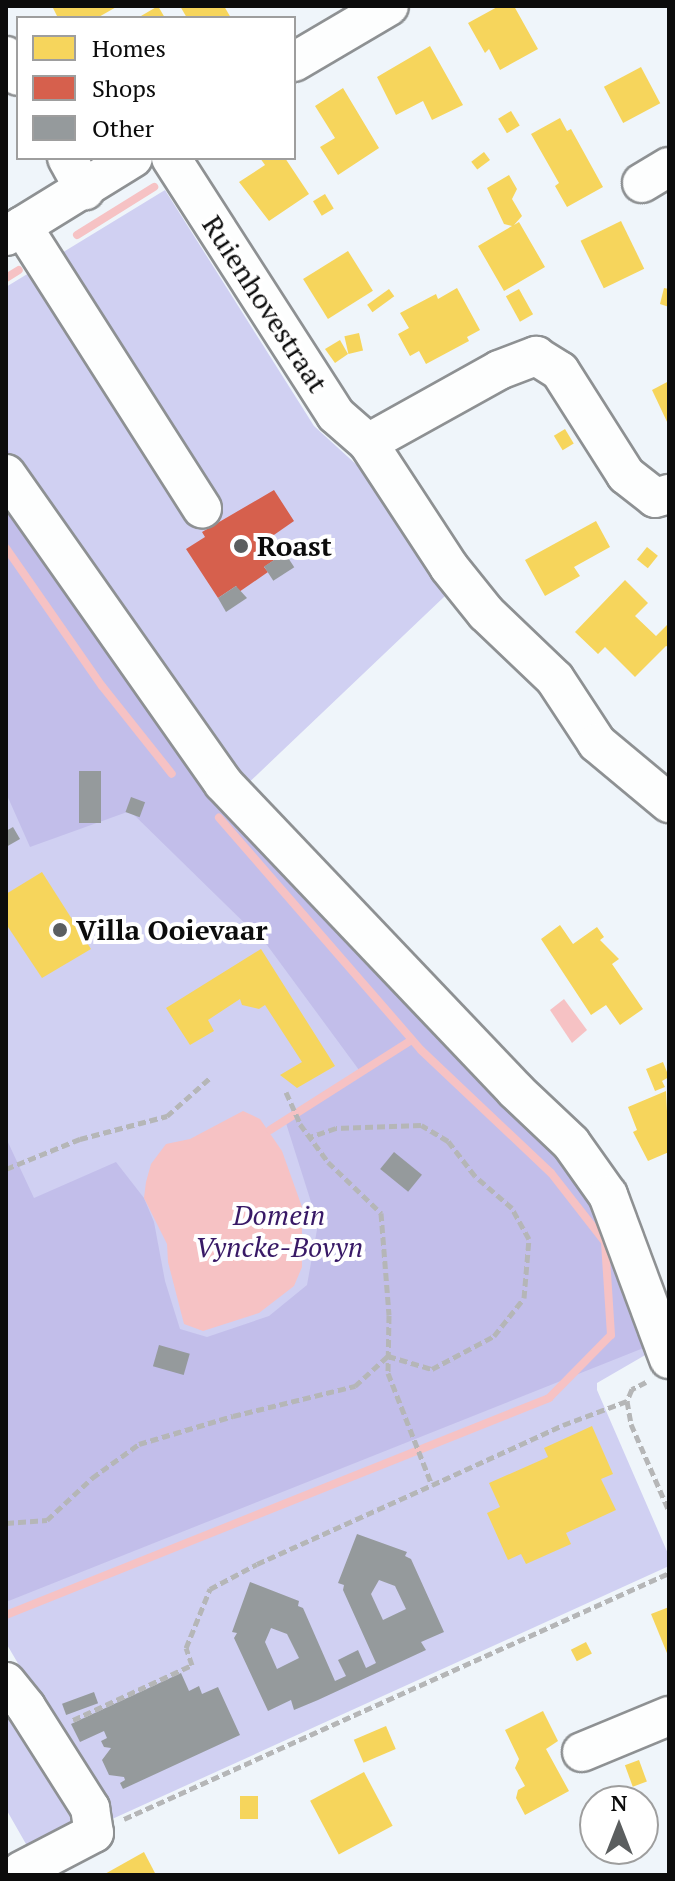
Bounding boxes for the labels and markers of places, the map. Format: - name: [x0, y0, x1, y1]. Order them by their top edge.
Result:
- place label: Roast: [257, 529, 332, 563]
- marker: Roast: [232, 537, 250, 555]
- place label: Villa Ooievaar: [76, 913, 268, 947]
- marker: Villa Ooievaar: [51, 921, 69, 939]

